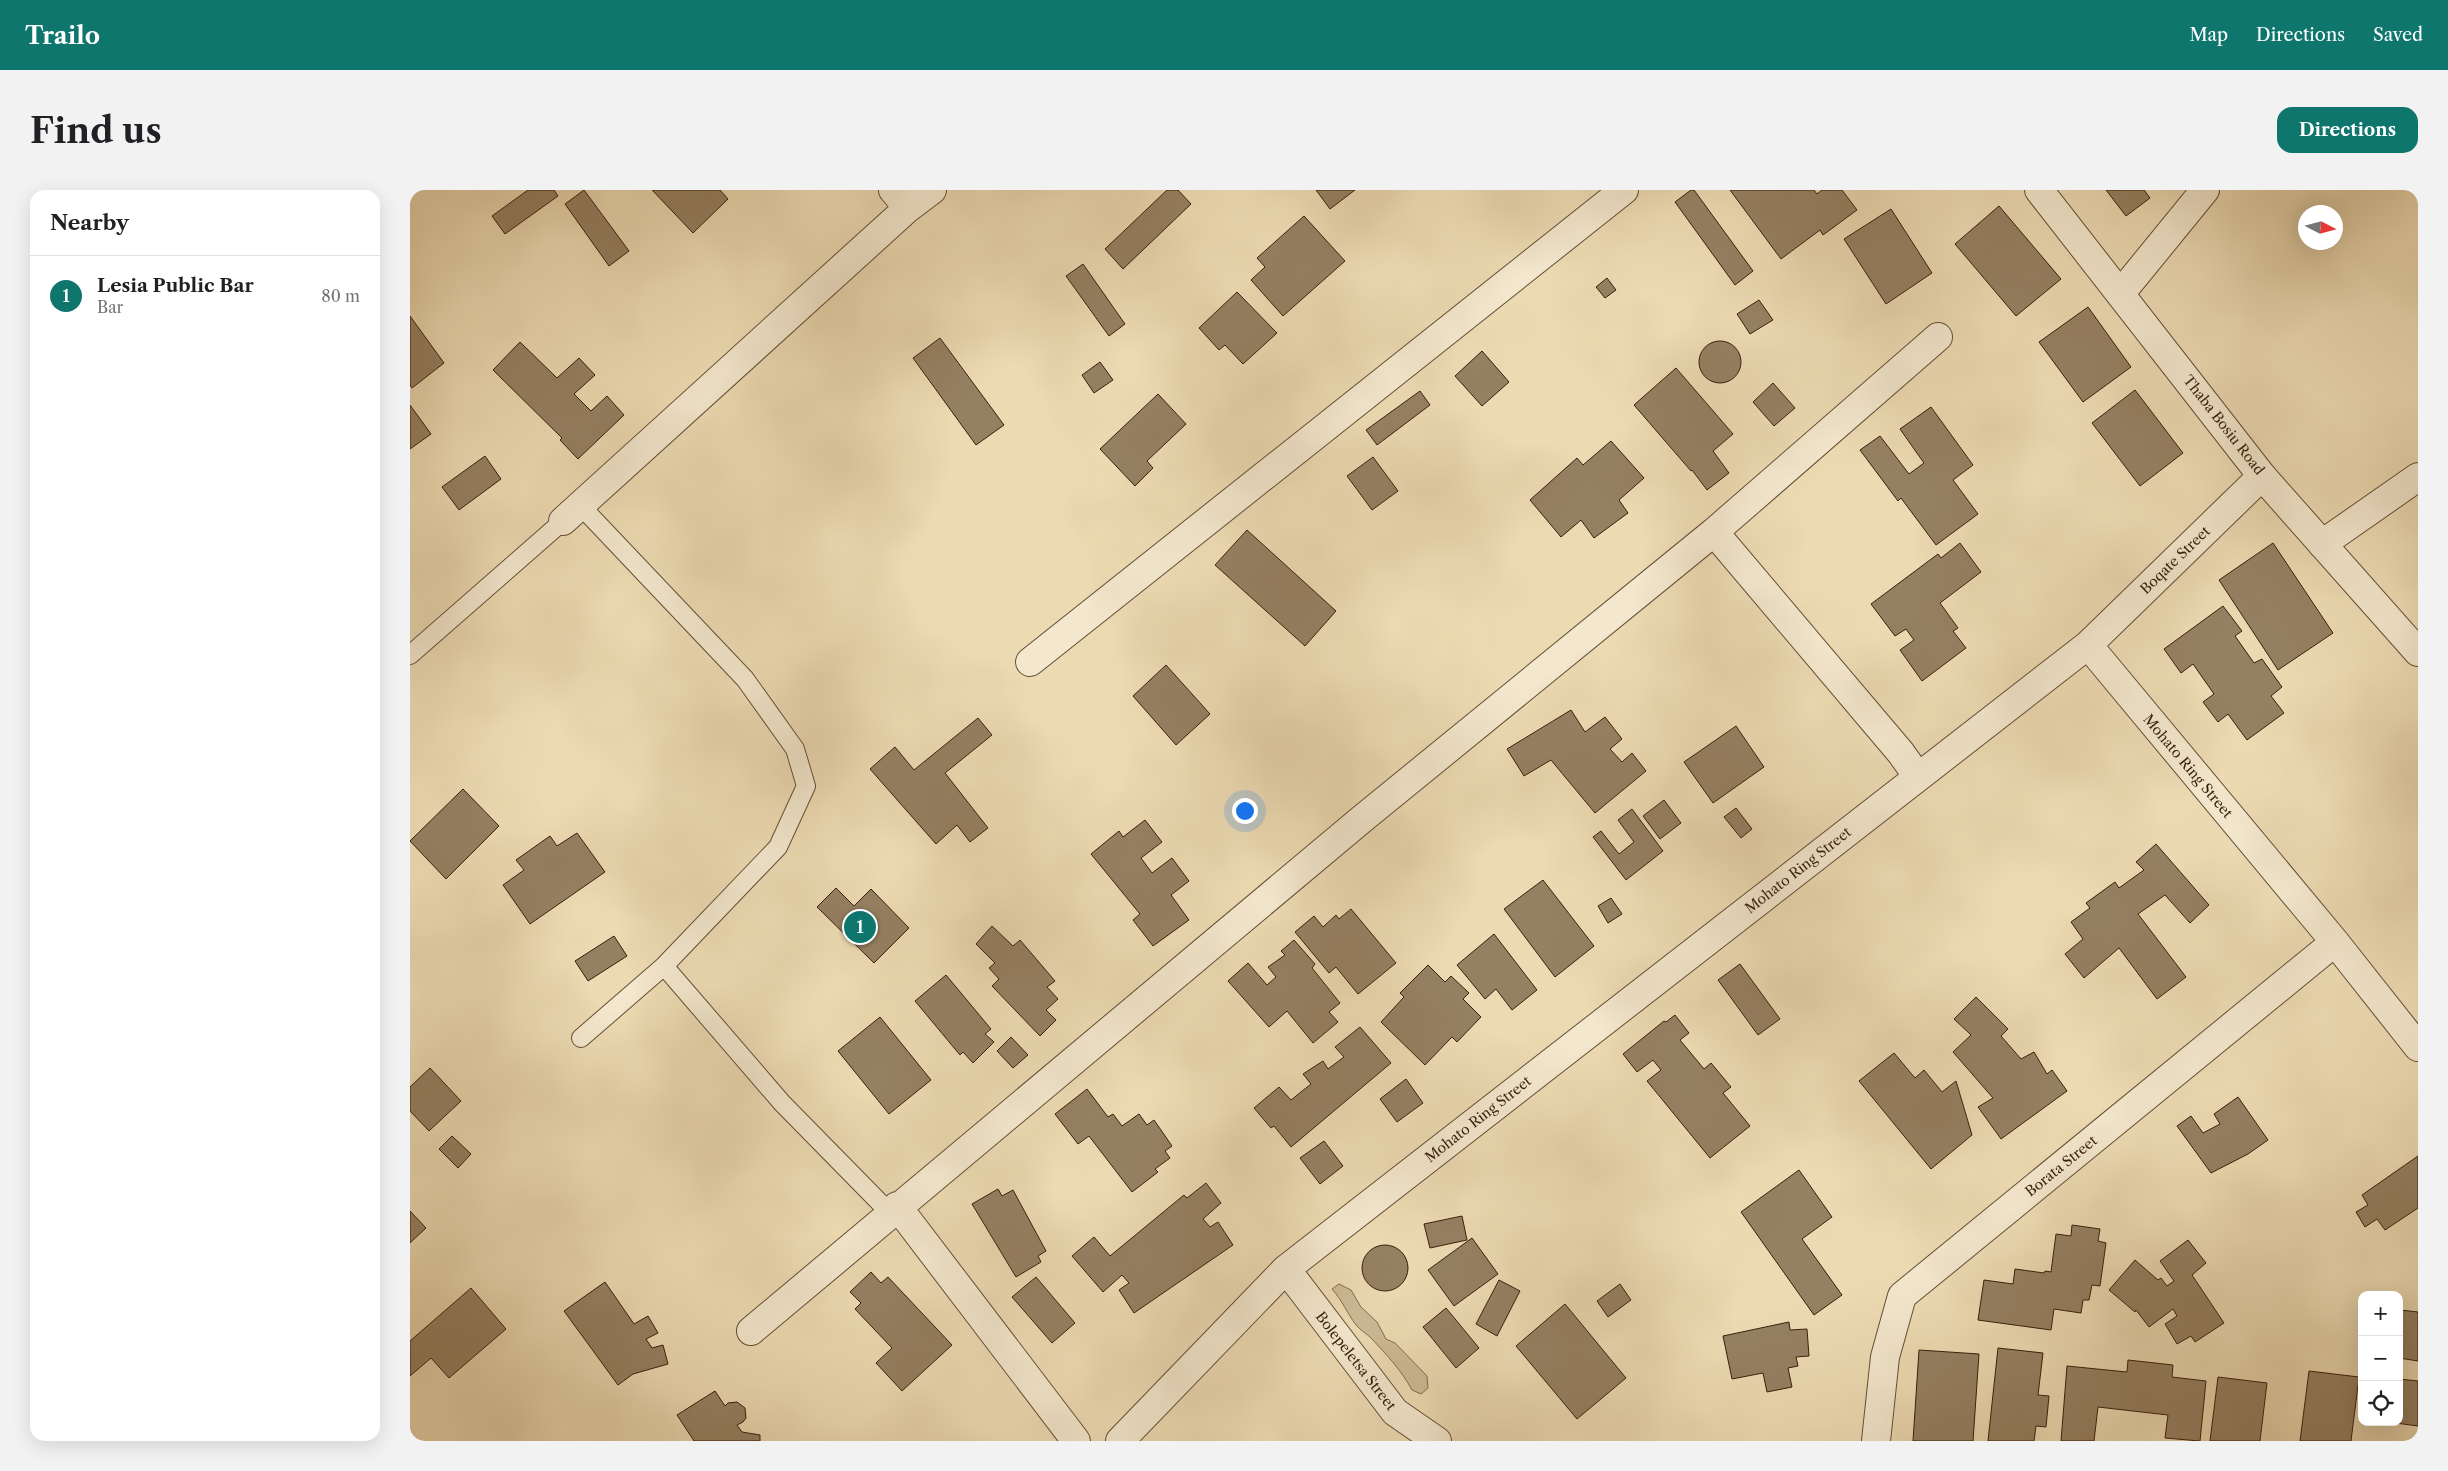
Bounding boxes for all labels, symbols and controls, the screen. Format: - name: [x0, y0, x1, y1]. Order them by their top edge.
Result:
- text: Trailo: [25, 21, 100, 50]
- text: Map: [2189, 24, 2228, 46]
- text: Directions: [2256, 24, 2345, 46]
- text: Saved: [2373, 24, 2423, 46]
- button: Directions: [2277, 107, 2418, 153]
- text: Find us: [30, 109, 162, 152]
- north arrow: [2298, 205, 2343, 250]
- text: Nearby: [50, 210, 129, 235]
- text: Lesia Public Bar: [97, 274, 254, 297]
- text: 1: [62, 286, 70, 306]
- text: 80 m: [321, 286, 360, 306]
- text: Bar: [97, 297, 123, 317]
- street label: Thaba Bosiu Road: [2179, 371, 2269, 479]
- street label: Boqate Street: [2136, 522, 2214, 598]
- street label: Mohato Ring Street: [2139, 710, 2237, 822]
- your location: [1232, 798, 1258, 824]
- street label: Mohato Ring Street: [1741, 823, 1855, 917]
- pin: 1: [844, 908, 876, 946]
- street label: Mohato Ring Street: [1421, 1072, 1535, 1166]
- street label: Borata Street: [2021, 1132, 2101, 1200]
- map controls: [2358, 1291, 2403, 1426]
- button: +: [2358, 1291, 2403, 1336]
- street label: Bolepeletsa Street: [1312, 1308, 1400, 1414]
- button: −: [2358, 1336, 2403, 1381]
- button: locate: [2358, 1381, 2403, 1426]

